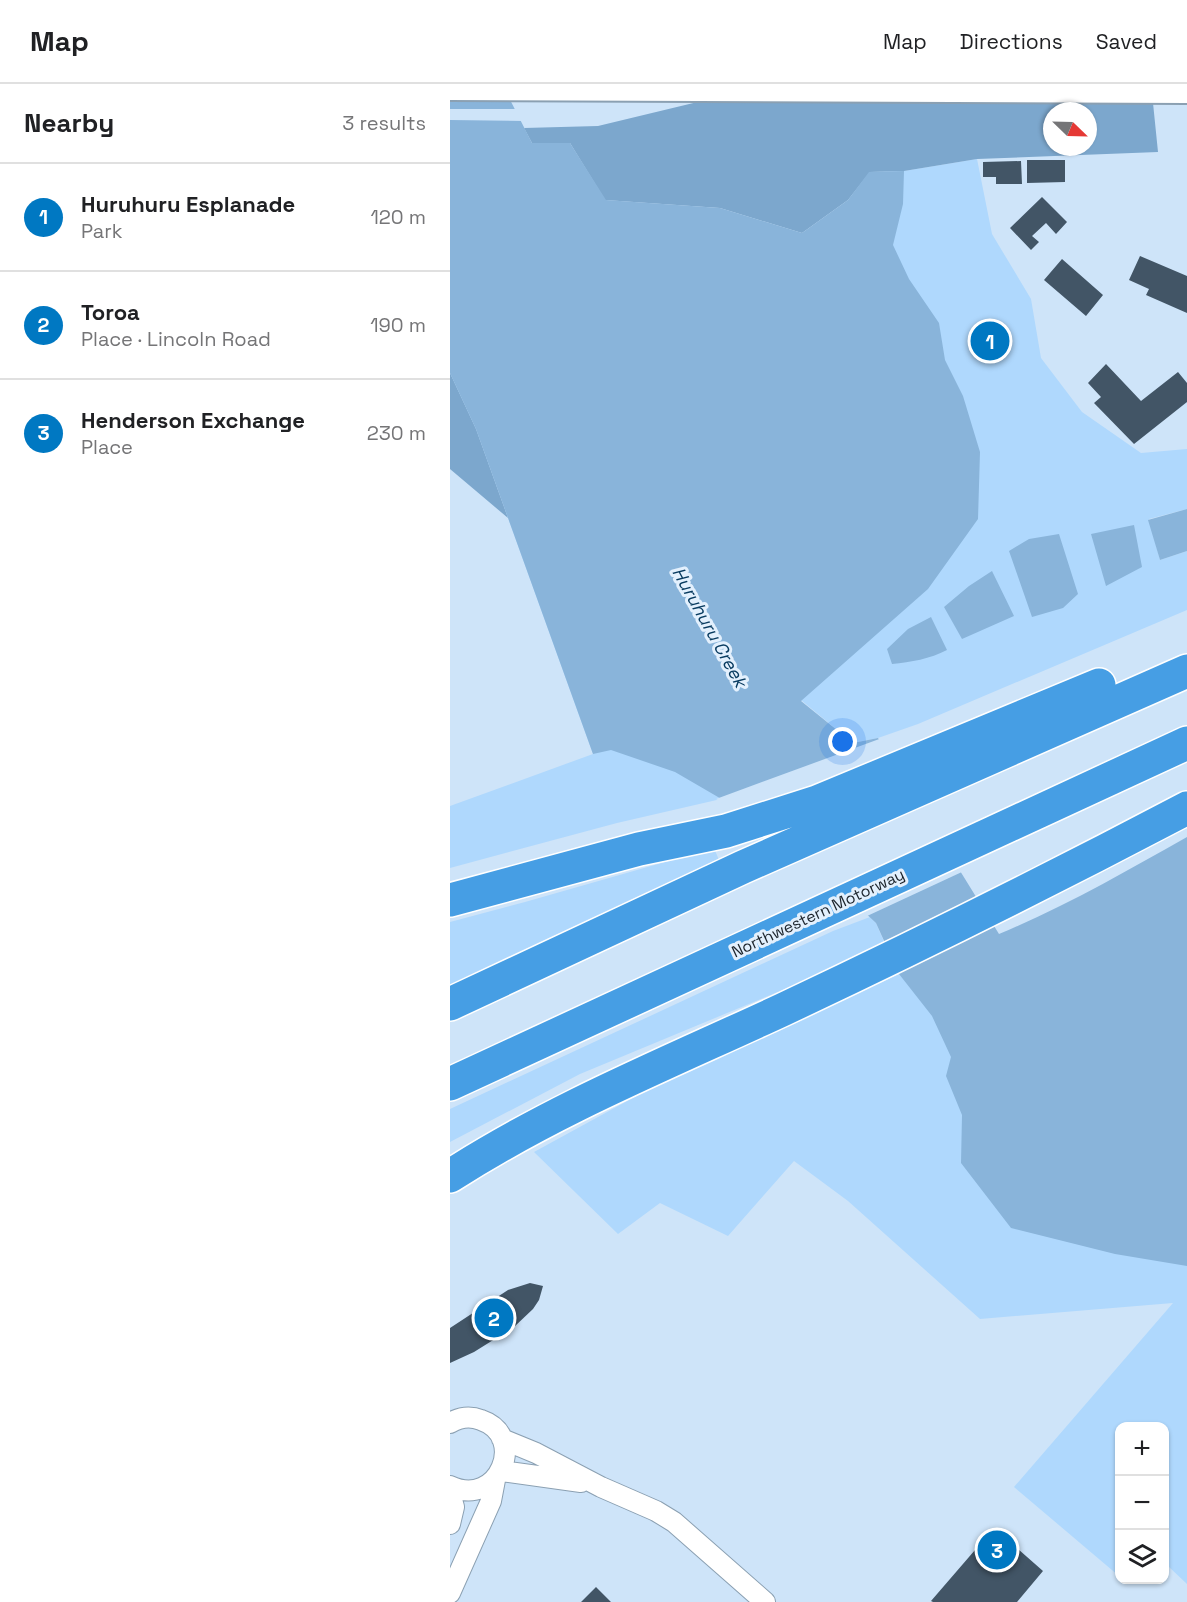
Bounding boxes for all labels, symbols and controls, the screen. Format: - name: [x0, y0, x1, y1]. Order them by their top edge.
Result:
- text: Map: [30, 23, 89, 59]
- text: Map: [883, 28, 927, 55]
- text: Directions: [960, 28, 1063, 55]
- text: Saved: [1096, 28, 1157, 55]
- north arrow: [1043, 102, 1097, 156]
- text: Nearby: [24, 106, 114, 140]
- text: 3 results: [342, 110, 426, 136]
- text: Huruhuru Esplanade: [81, 190, 295, 218]
- text: 1: [39, 204, 48, 230]
- text: 120 m: [370, 204, 426, 230]
- text: Park: [81, 218, 123, 244]
- text: Toroa: [81, 298, 140, 326]
- text: 2: [38, 312, 49, 338]
- text: 190 m: [370, 312, 426, 338]
- pin: 1: [970, 318, 1010, 364]
- text: Place · Lincoln Road: [81, 326, 271, 352]
- text: Henderson Exchange: [81, 406, 305, 434]
- text: 3: [37, 420, 50, 446]
- text: 230 m: [367, 420, 426, 446]
- text: Place: [81, 434, 133, 460]
- water label: Huruhuru Creek: [667, 563, 754, 693]
- your location: [828, 727, 857, 756]
- street label: Northwestern Motorway: [728, 864, 908, 962]
- pin: 2: [474, 1296, 513, 1340]
- map controls: [1115, 1422, 1169, 1584]
- button: +: [1115, 1422, 1169, 1476]
- button: −: [1115, 1476, 1169, 1530]
- pin: 3: [978, 1528, 1016, 1572]
- button: layers: [1115, 1530, 1169, 1584]

